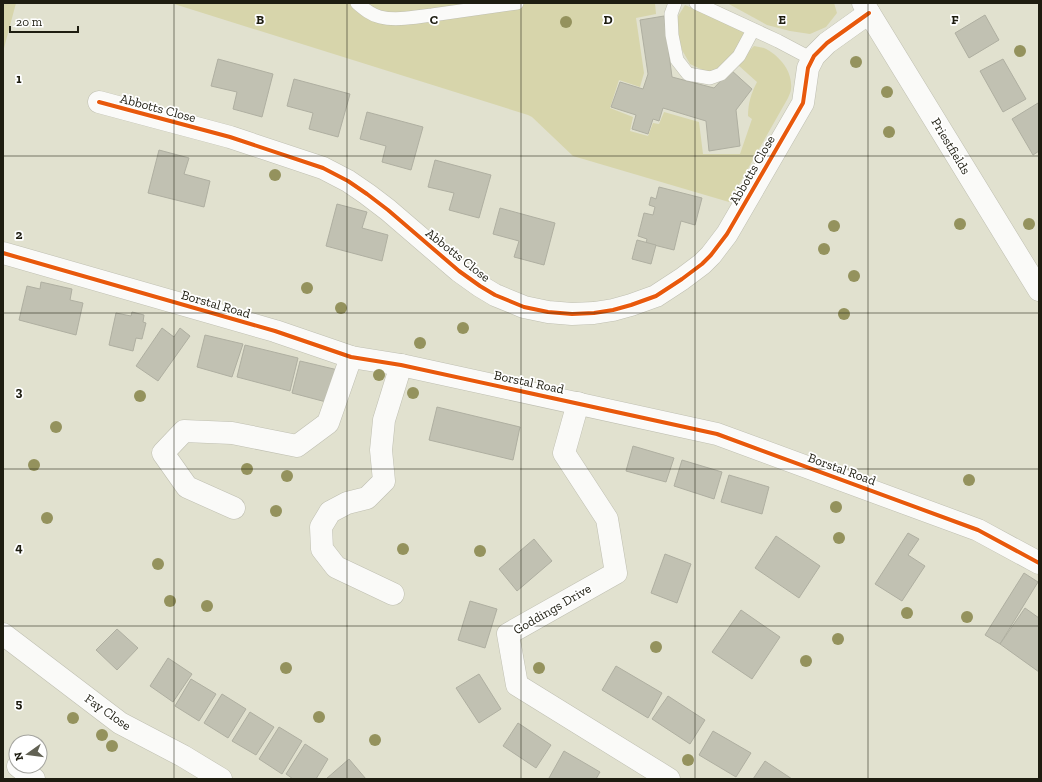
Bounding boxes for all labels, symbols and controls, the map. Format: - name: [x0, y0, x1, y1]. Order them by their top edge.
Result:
- scale bar: [10, 8, 78, 34]
- text: B: [256, 12, 264, 27]
- text: C: [430, 12, 438, 27]
- text: D: [603, 12, 613, 27]
- text: E: [778, 12, 786, 27]
- text: F: [951, 12, 959, 27]
- text: 20 m: [16, 15, 43, 29]
- text: 1: [16, 71, 22, 86]
- street label: Abbotts Close: [119, 91, 197, 125]
- street label: Priestfields: [928, 115, 974, 177]
- street label: Abbotts Close: [726, 133, 778, 207]
- street label: Abbotts Close: [423, 225, 493, 285]
- text: 2: [16, 227, 23, 242]
- street label: Borstal Road: [180, 287, 252, 321]
- street label: Borstal Road: [493, 367, 565, 397]
- text: 3: [16, 384, 23, 399]
- street label: Borstal Road: [806, 450, 878, 488]
- text: 4: [15, 540, 23, 555]
- street label: Goddings Drive: [510, 581, 594, 637]
- street label: Fay Close: [82, 691, 134, 733]
- text: 5: [16, 696, 23, 711]
- north arrow: [8, 734, 48, 774]
- text: N: [11, 750, 26, 762]

